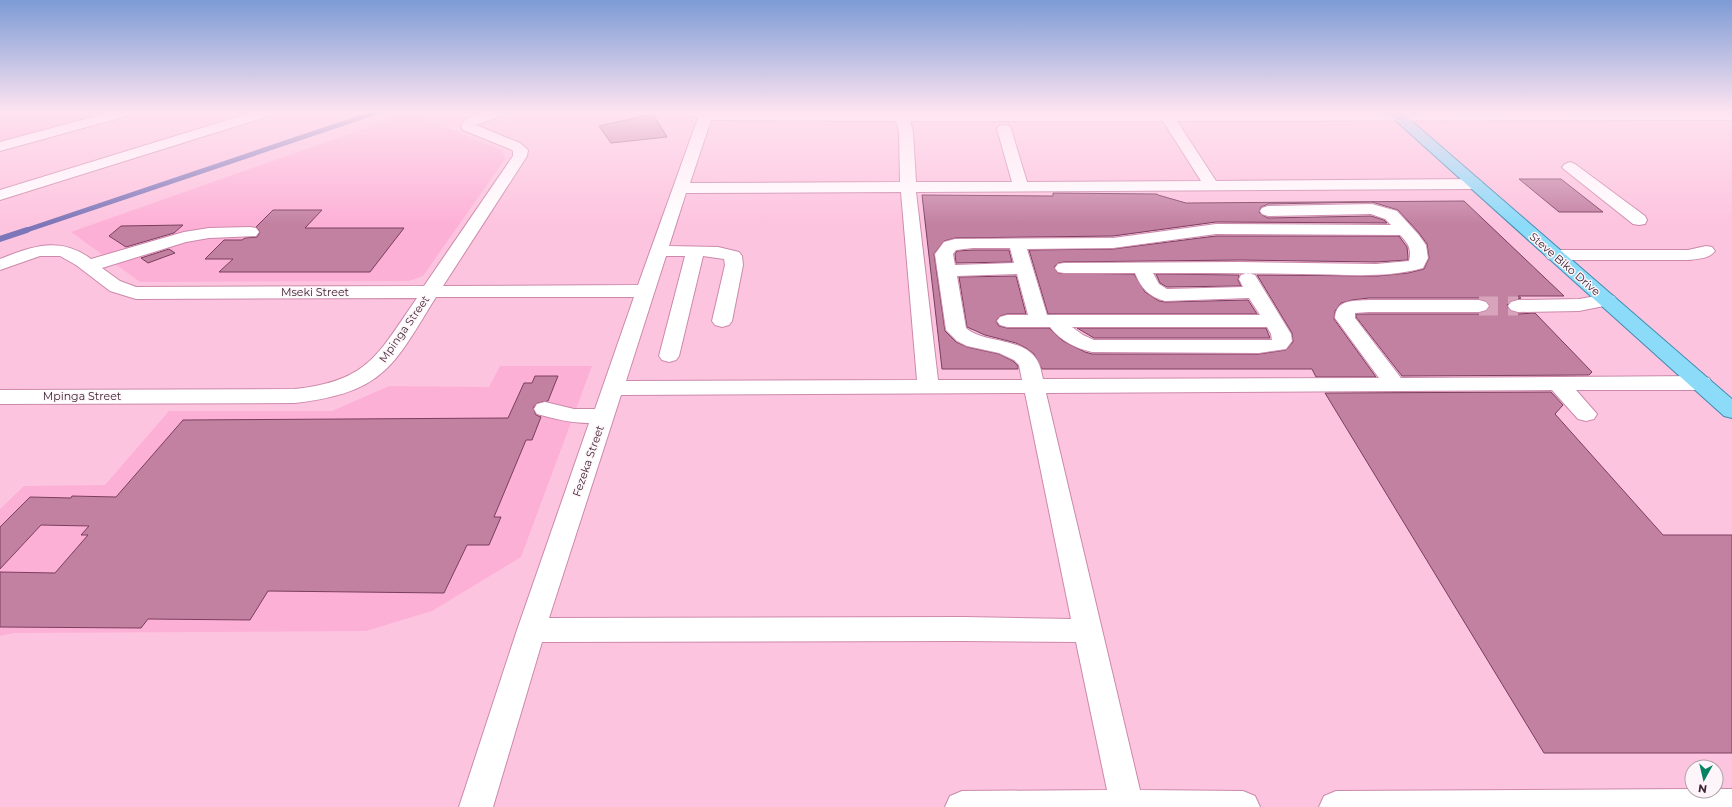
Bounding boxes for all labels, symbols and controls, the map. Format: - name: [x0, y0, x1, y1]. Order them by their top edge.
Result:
- street label: Steve Biko Drive: [1527, 229, 1603, 299]
- street label: Mseki Street: [281, 285, 350, 299]
- street label: Mpinga Street: [376, 292, 433, 365]
- street label: Mpinga Street: [43, 389, 122, 403]
- street label: Fezeka Street: [569, 423, 607, 499]
- north arrow: [1684, 759, 1724, 799]
- text: N: [1697, 781, 1708, 796]

